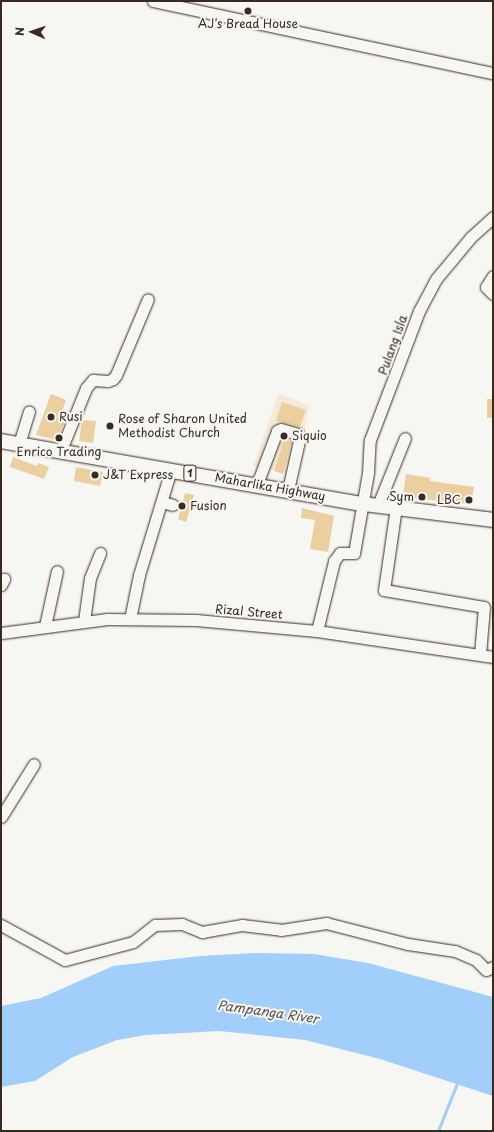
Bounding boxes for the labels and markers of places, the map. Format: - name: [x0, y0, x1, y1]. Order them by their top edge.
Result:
- marker: AJ's Bread House: [243, 6, 253, 16]
- place label: AJ's Bread House: [197, 17, 299, 31]
- place label: Rusi: [59, 410, 83, 424]
- marker: Rusi: [46, 412, 56, 422]
- place label: Rose of Sharon United Methodist Church: [118, 412, 248, 440]
- marker: Rose of Sharon United Methodist Church: [105, 421, 115, 431]
- place label: Siquio: [292, 429, 327, 443]
- marker: Siquio: [279, 431, 289, 441]
- marker: Enrico Trading: [54, 433, 64, 443]
- place label: Enrico Trading: [16, 445, 102, 459]
- place label: J&T Express: [103, 468, 174, 482]
- marker: J&T Express: [90, 470, 100, 480]
- place label: Sym: [389, 490, 414, 504]
- marker: Sym: [417, 492, 427, 502]
- place label: LBC: [437, 493, 461, 507]
- marker: LBC: [464, 495, 474, 505]
- place label: Fusion: [190, 499, 227, 513]
- marker: Fusion: [177, 501, 187, 511]

